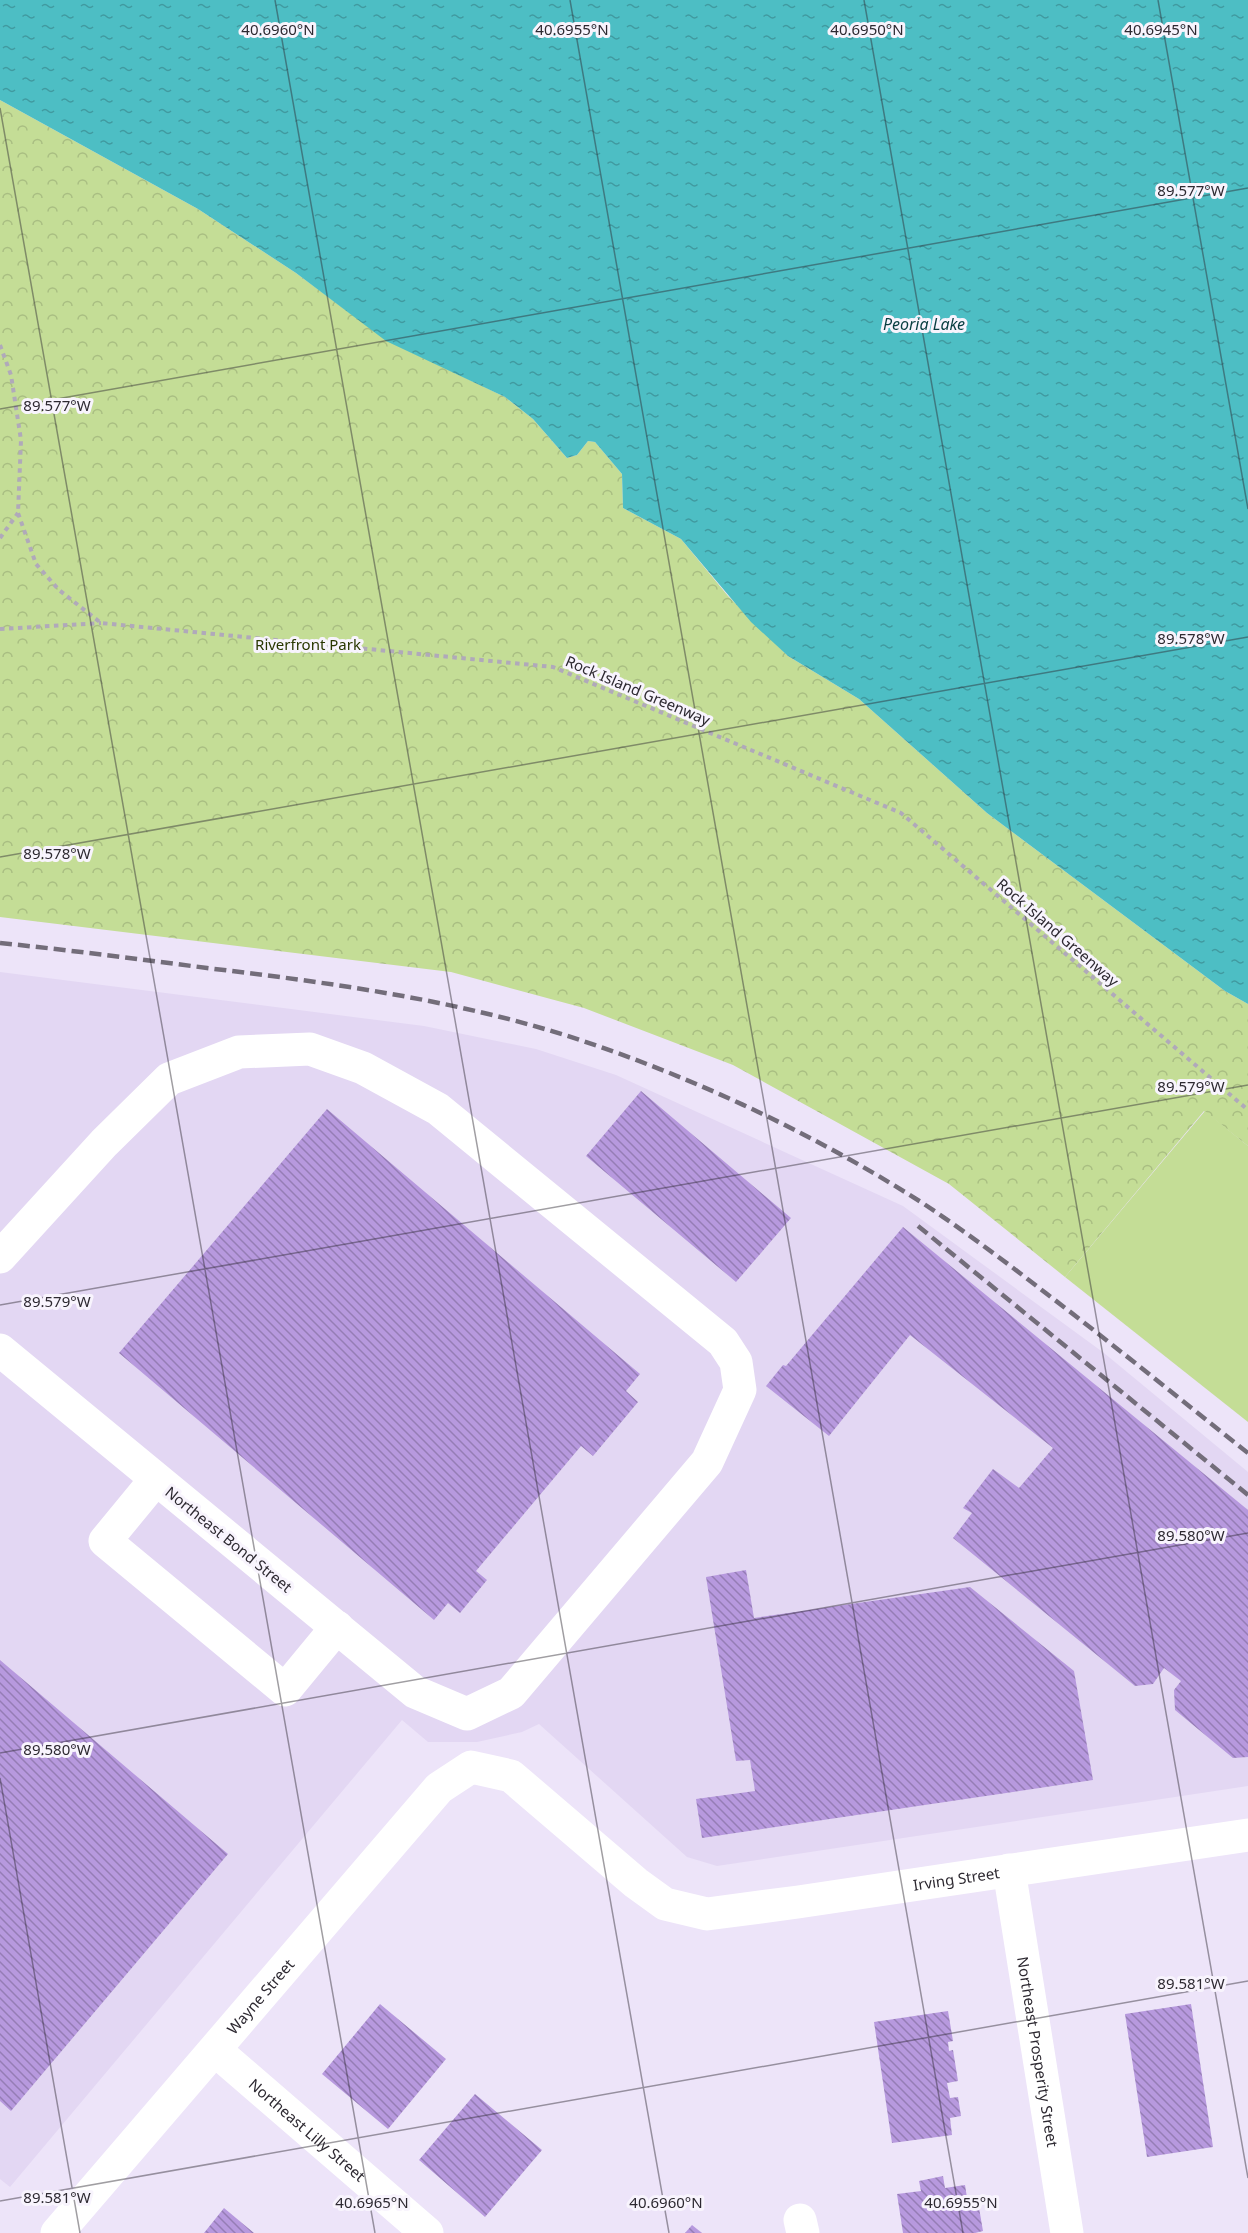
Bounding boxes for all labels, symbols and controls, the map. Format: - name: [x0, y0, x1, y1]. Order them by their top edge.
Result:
- text: 40.6960°N: [241, 19, 315, 39]
- text: 40.6955°N: [535, 19, 609, 39]
- text: 40.6950°N: [830, 19, 904, 39]
- text: 40.6945°N: [1124, 19, 1198, 39]
- text: 89.577°W: [1157, 180, 1225, 200]
- water label: Peoria Lake: [883, 313, 965, 335]
- text: 89.577°W: [23, 395, 91, 415]
- text: 89.578°W: [1157, 628, 1225, 648]
- park label: Riverfront Park: [255, 634, 361, 654]
- street label: Rock Island Greenway: [563, 650, 714, 730]
- text: 89.578°W: [23, 843, 91, 863]
- street label: Rock Island Greenway: [993, 874, 1123, 991]
- text: 89.579°W: [1157, 1076, 1225, 1096]
- text: 89.579°W: [23, 1291, 91, 1311]
- street label: Northeast Bond Street: [161, 1482, 297, 1597]
- text: 89.580°W: [1157, 1525, 1225, 1545]
- text: 89.580°W: [23, 1739, 91, 1759]
- street label: Irving Street: [912, 1862, 1001, 1895]
- street label: Wayne Street: [222, 1954, 299, 2038]
- street label: Northeast Prosperity Street: [1013, 1955, 1063, 2149]
- text: 89.581°W: [1157, 1973, 1225, 1993]
- street label: Northeast Lilly Street: [245, 2074, 370, 2186]
- text: 89.581°W: [23, 2187, 91, 2207]
- text: 40.6965°N: [335, 2192, 409, 2212]
- text: 40.6960°N: [629, 2192, 703, 2212]
- text: 40.6955°N: [924, 2192, 998, 2212]

